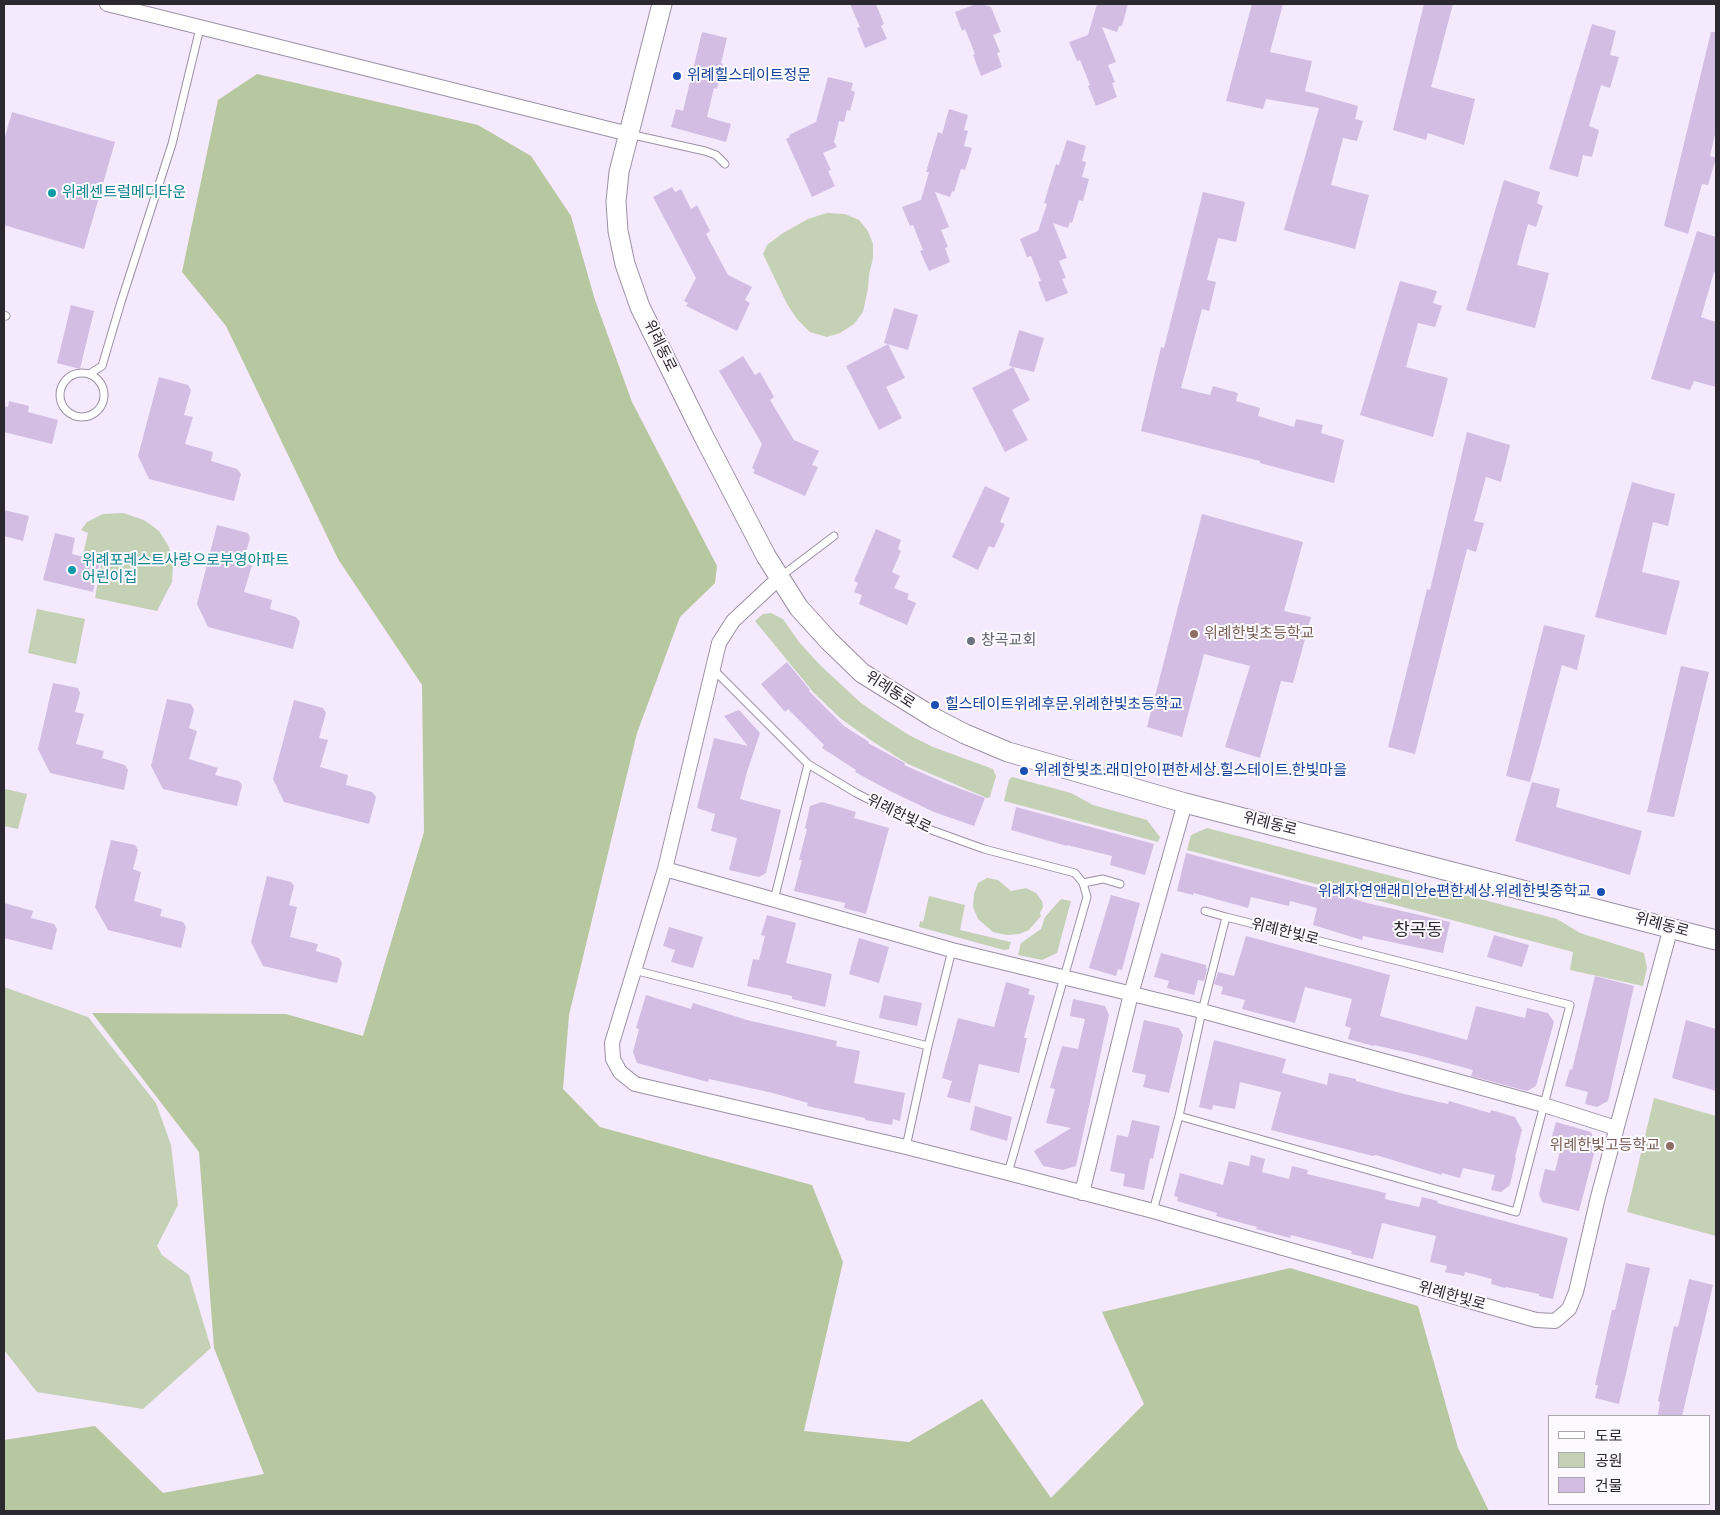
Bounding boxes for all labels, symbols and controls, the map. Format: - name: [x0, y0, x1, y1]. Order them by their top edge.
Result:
- place label: 위례힐스테이트정문: [687, 67, 811, 85]
- marker: 위례힐스테이트정문: [671, 70, 683, 82]
- place label: 위례센트럴메디타운: [62, 184, 186, 202]
- marker: 위례센트럴메디타운: [46, 187, 58, 199]
- street label: 위례동로: [640, 317, 680, 375]
- place label: 위례포레스트사랑으로부영아파트 어린이집: [82, 552, 289, 587]
- marker: 위례포레스트사랑으로부영아파트 어린이집: [66, 564, 78, 576]
- place label: 위례한빛초등학교: [1204, 625, 1314, 643]
- marker: 위례한빛초등학교: [1188, 628, 1200, 640]
- place label: 창곡교회: [981, 632, 1036, 650]
- marker: 창곡교회: [965, 635, 977, 647]
- street label: 위례동로: [862, 667, 918, 713]
- place label: 힐스테이트위례후문.위례한빛초등학교: [945, 696, 1183, 714]
- marker: 힐스테이트위례후문.위례한빛초등학교: [929, 699, 941, 711]
- place label: 위례한빛초.래미안이편한세상.힐스테이트.한빛마을: [1034, 762, 1347, 780]
- marker: 위례한빛초.래미안이편한세상.힐스테이트.한빛마을: [1018, 765, 1030, 777]
- street label: 위례한빛로: [864, 791, 934, 837]
- street label: 위례동로: [1241, 809, 1299, 839]
- place label: 위례자연앤래미안e편한세상.위례한빛중학교: [1318, 883, 1591, 901]
- marker: 위례자연앤래미안e편한세상.위례한빛중학교: [1595, 886, 1607, 898]
- street label: 위례동로: [1633, 909, 1691, 941]
- street label: 위례한빛로: [1249, 915, 1321, 949]
- district label: 창곡동: [1393, 920, 1443, 942]
- place label: 위례한빛고등학교: [1550, 1137, 1660, 1155]
- marker: 위례한빛고등학교: [1664, 1140, 1676, 1152]
- street label: 위례한빛로: [1416, 1278, 1488, 1314]
- legend: [1548, 1415, 1710, 1505]
- text: 도로: [1595, 1427, 1623, 1445]
- text: 공원: [1595, 1452, 1623, 1470]
- text: 건물: [1595, 1477, 1623, 1495]

